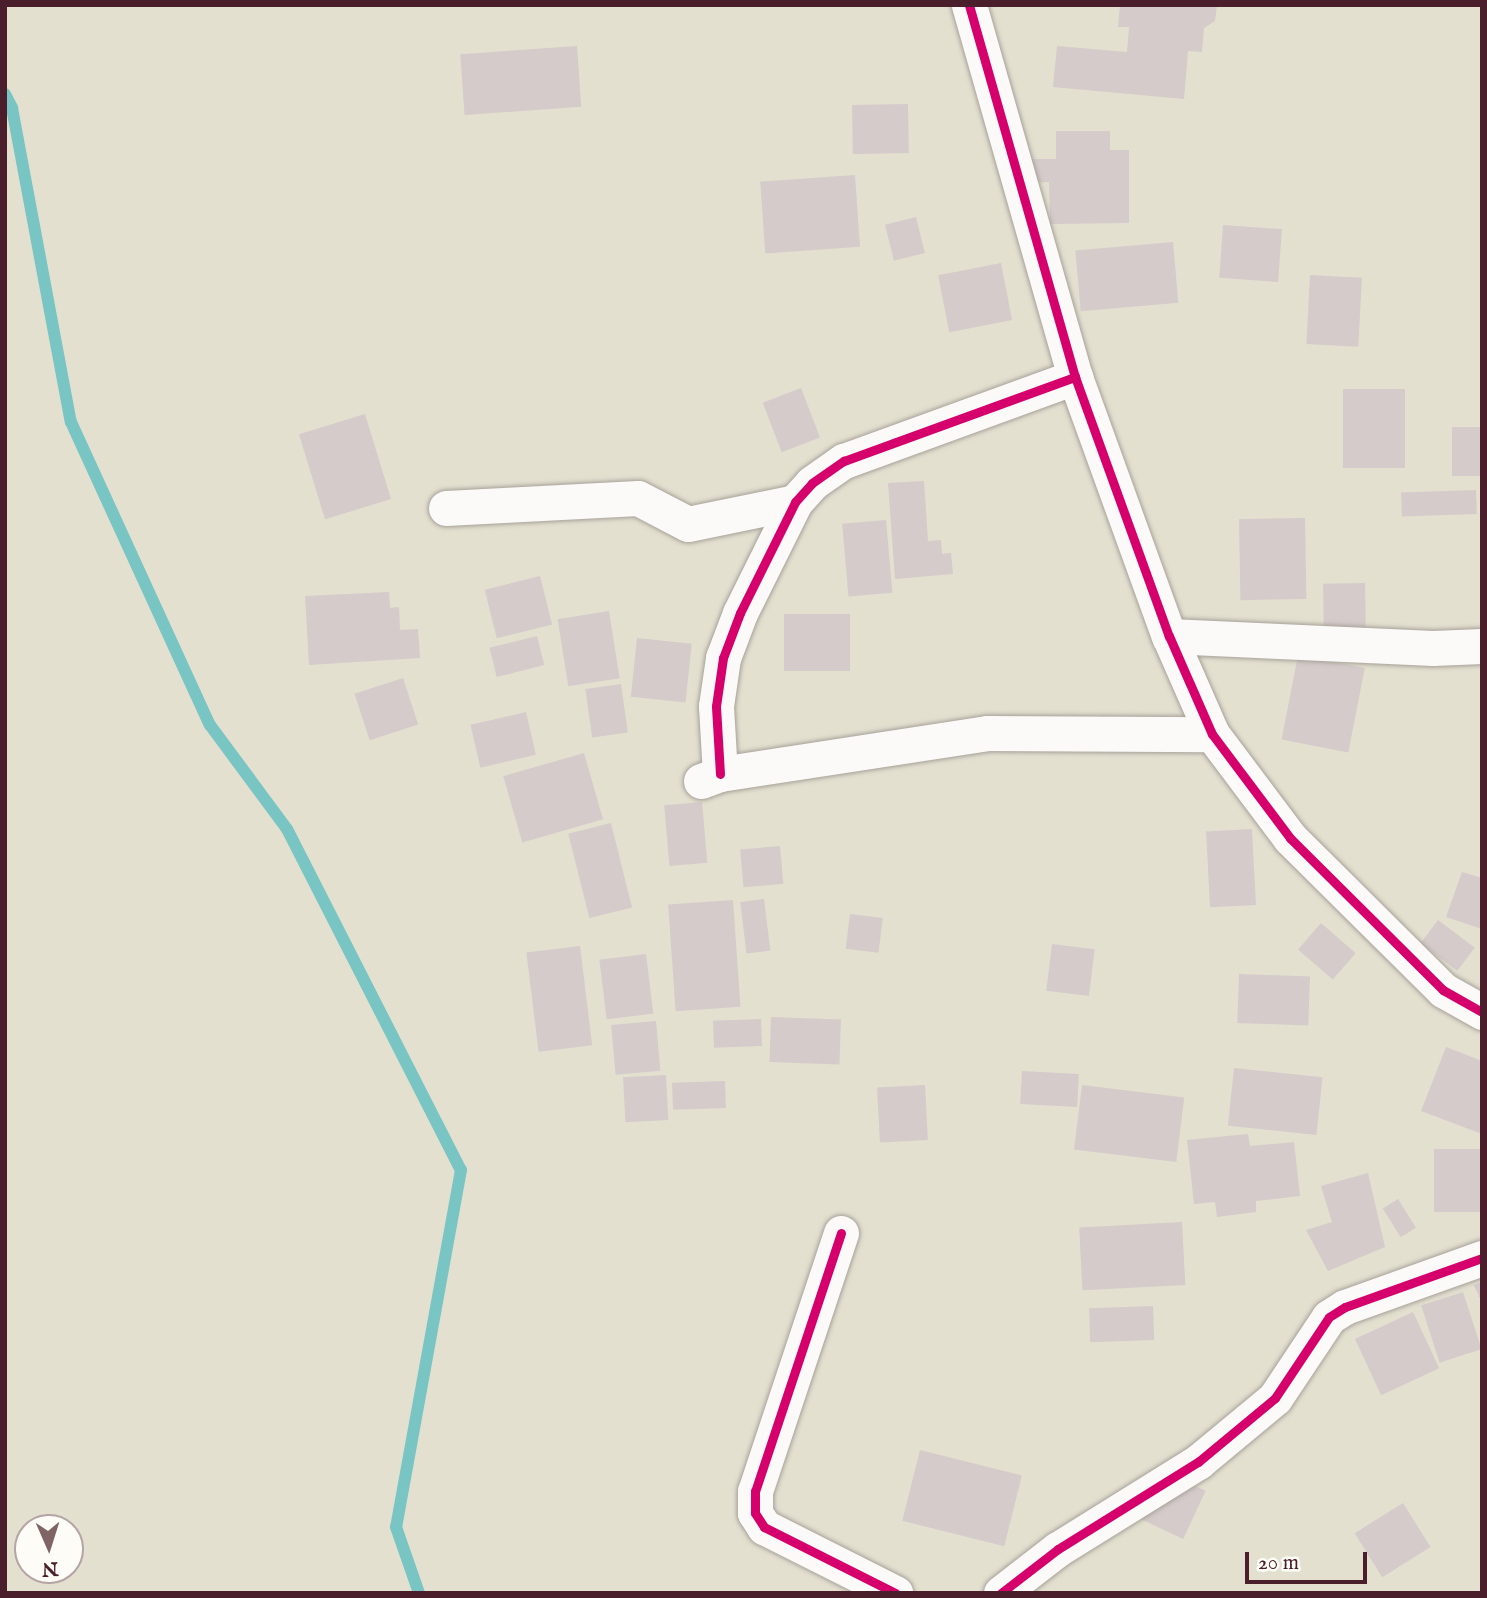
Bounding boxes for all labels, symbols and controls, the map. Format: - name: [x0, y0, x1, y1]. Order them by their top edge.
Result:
- north arrow: [14, 1514, 84, 1584]
- scale bar: [1249, 1538, 1372, 1582]
- text: 20 m: [1258, 1550, 1299, 1577]
- text: N: [41, 1556, 59, 1580]

